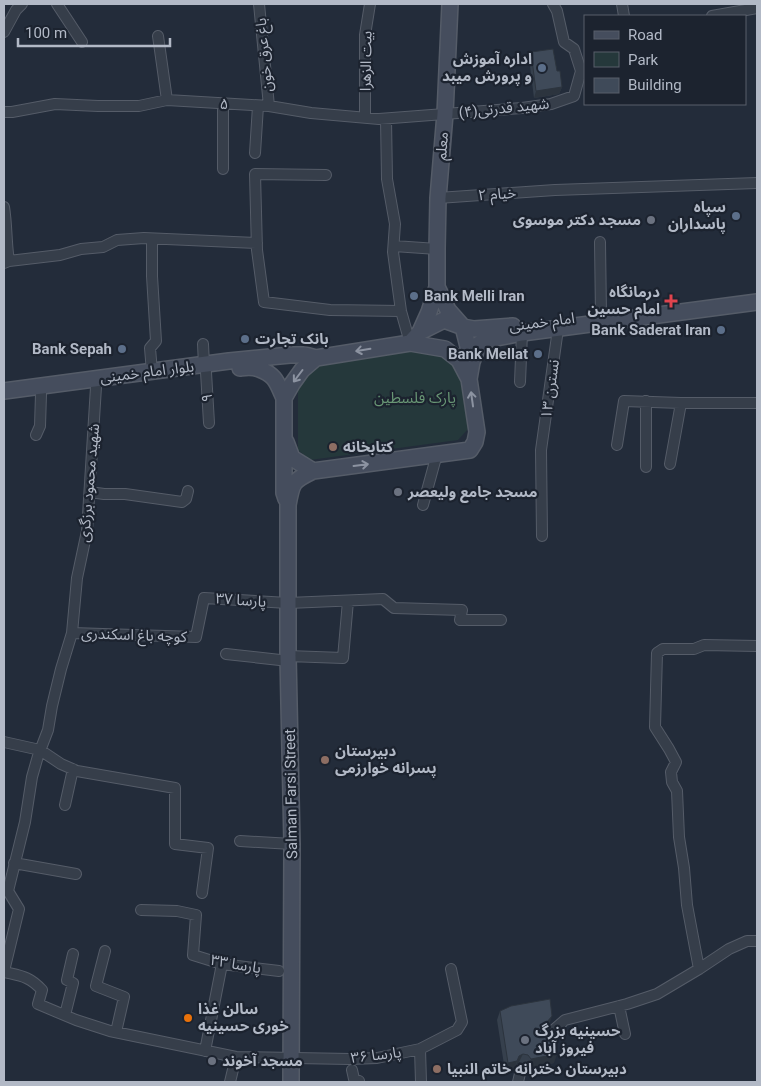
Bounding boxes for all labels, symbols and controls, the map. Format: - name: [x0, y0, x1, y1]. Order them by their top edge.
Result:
- scale bar: [18, 15, 170, 47]
- legend: [584, 15, 746, 105]
- street label: باغ عرق خون: [252, 17, 279, 93]
- text: 100 m: [25, 24, 67, 42]
- text: Road: [628, 26, 662, 44]
- street label: بیت الزهرا: [356, 31, 376, 91]
- place label: اداره آموزش و پرورش میبد: [442, 50, 532, 86]
- text: Park: [628, 51, 659, 69]
- marker: اداره آموزش و پرورش میبد: [536, 62, 548, 74]
- text: Building: [628, 76, 682, 94]
- street label: شهید قدرتی(۴): [458, 94, 550, 122]
- street label: ۵: [219, 95, 229, 113]
- street label: معلم: [432, 131, 454, 161]
- street label: خیام ۲: [477, 184, 517, 206]
- place label: سپاه پاسداران: [668, 198, 726, 234]
- marker: سپاه پاسداران: [730, 210, 742, 222]
- place label: مسجد دکتر موسوی: [513, 211, 641, 229]
- marker: مسجد دکتر موسوی: [645, 214, 657, 226]
- place label: درمانگاه امام حسین: [588, 283, 660, 320]
- place label: Bank Melli Iran: [424, 287, 525, 305]
- marker: Bank Melli Iran: [408, 290, 420, 302]
- marker: درمانگاه امام حسین: [664, 294, 678, 308]
- street label: امام خمینی: [508, 309, 576, 337]
- place label: Bank Saderat Iran: [591, 321, 711, 339]
- marker: Bank Saderat Iran: [715, 324, 727, 336]
- place label: بانک تجارت: [255, 330, 329, 348]
- marker: بانک تجارت: [239, 333, 251, 345]
- place label: Bank Sepah: [32, 340, 112, 358]
- marker: Bank Sepah: [116, 343, 128, 355]
- place label: Bank Mellat: [448, 345, 528, 363]
- one-way arrow: [355, 346, 371, 356]
- marker: Bank Mellat: [532, 348, 544, 360]
- street label: بلوار امام خمینی: [99, 357, 195, 389]
- street label: نسترن ۱۳: [537, 358, 563, 420]
- one-way arrow: [292, 369, 303, 382]
- park label: پارک فلسطین: [374, 389, 456, 408]
- one-way arrow: [467, 392, 477, 408]
- street label: ۹: [198, 393, 216, 403]
- street label: شهید محمود برزگری: [75, 423, 103, 543]
- place label: کتابخانه: [343, 438, 393, 456]
- marker: کتابخانه: [327, 441, 339, 453]
- one-way arrow: [353, 459, 369, 469]
- place label: مسجد جامع ولیعصر: [407, 483, 537, 503]
- marker: مسجد جامع ولیعصر: [392, 486, 404, 498]
- street label: پارسا ۳۷: [215, 589, 267, 612]
- street label: کوچه باغ اسکندری: [81, 624, 188, 649]
- street label: Salman Farsi Street: [281, 729, 301, 859]
- place label: دبیرستان پسرانه خوارزمی: [335, 742, 437, 778]
- marker: دبیرستان پسرانه خوارزمی: [319, 754, 331, 766]
- street label: پارسا ۳۳: [209, 951, 263, 978]
- place label: سالن غذا خوری حسینیه: [198, 1000, 289, 1035]
- marker: سالن غذا خوری حسینیه: [182, 1012, 194, 1024]
- place label: حسینیه بزرگ فیروز آباد: [535, 1022, 621, 1057]
- marker: حسینیه بزرگ فیروز آباد: [519, 1034, 531, 1046]
- street label: پارسا ۳۶: [350, 1043, 403, 1068]
- place label: مسجد آخوند: [222, 1052, 303, 1070]
- marker: مسجد آخوند: [206, 1055, 218, 1067]
- place label: دبیرستان دخترانه خاتم النبیا: [447, 1060, 627, 1080]
- marker: دبیرستان دخترانه خاتم النبیا: [431, 1063, 443, 1075]

